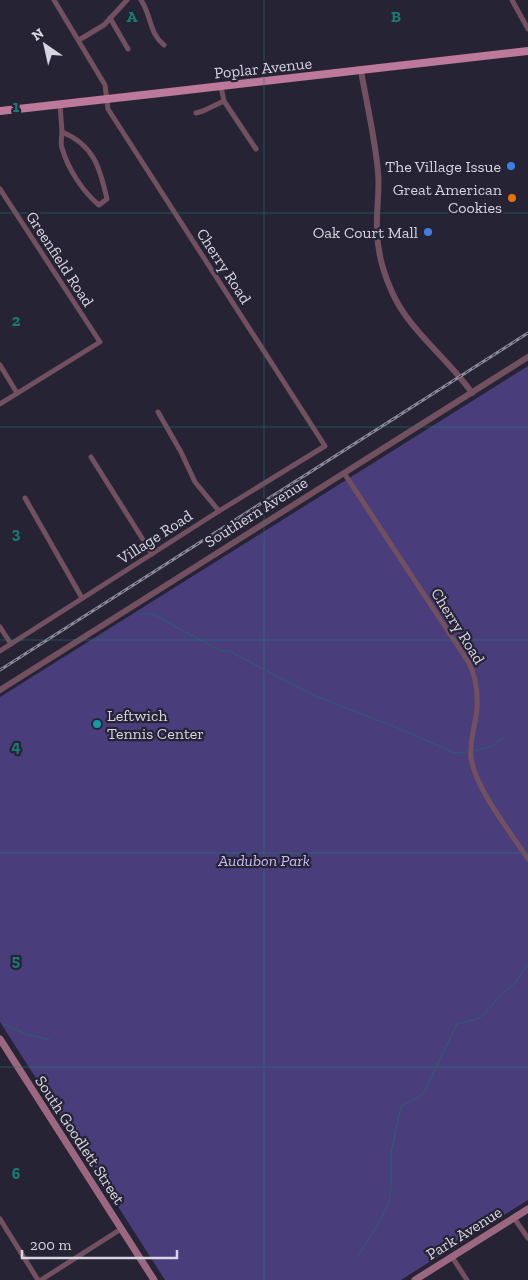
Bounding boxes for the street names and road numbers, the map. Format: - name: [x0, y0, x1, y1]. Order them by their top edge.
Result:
- street label: Poplar Avenue: [213, 53, 313, 83]
- street label: Greenfield Road: [22, 208, 98, 310]
- street label: Cherry Road: [193, 225, 256, 307]
- street label: Southern Avenue: [201, 473, 311, 551]
- street label: Village Road: [113, 506, 196, 569]
- street label: Cherry Road: [427, 584, 489, 668]
- street label: South Goodlett Street: [31, 1072, 129, 1208]
- street label: Park Avenue: [423, 1202, 505, 1264]

